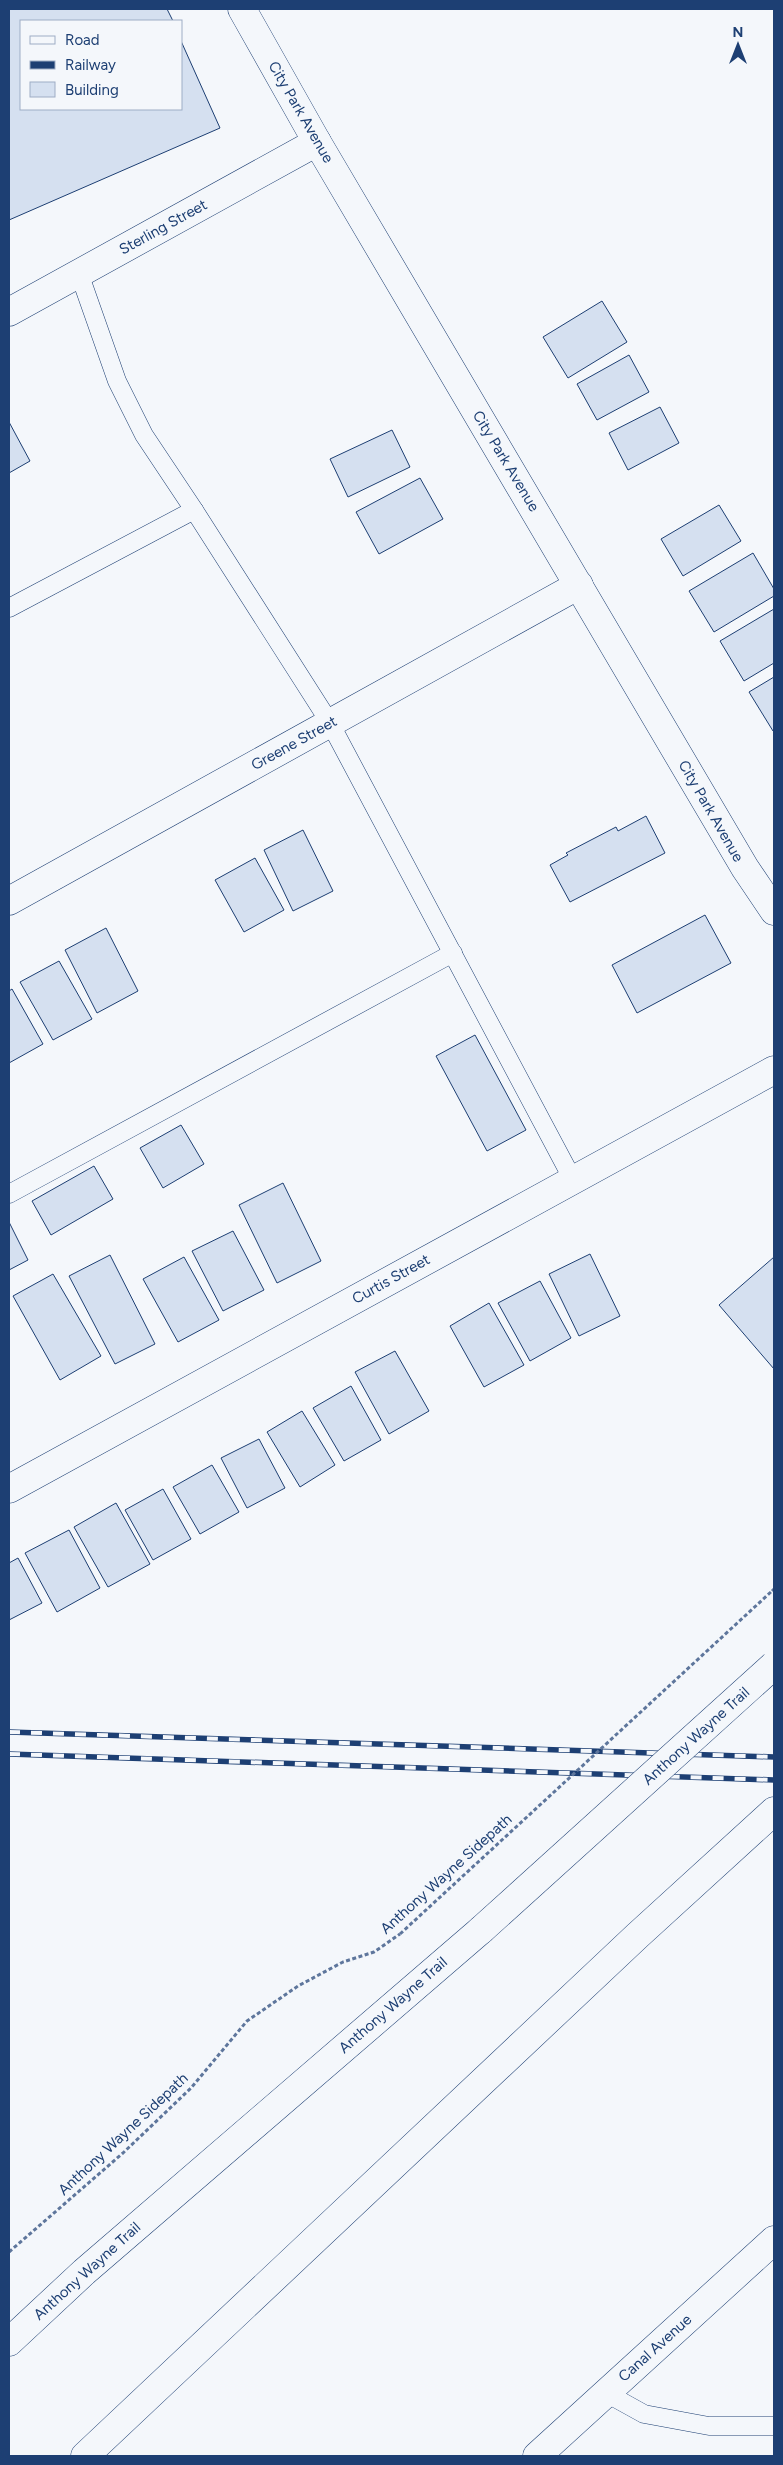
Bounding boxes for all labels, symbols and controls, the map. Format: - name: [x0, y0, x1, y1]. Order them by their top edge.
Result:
- legend: [20, 20, 182, 110]
- north arrow: [713, 20, 763, 70]
- text: N: [733, 24, 743, 41]
- text: Road: [65, 31, 100, 49]
- text: Railway: [65, 56, 116, 74]
- street label: City Park Avenue: [265, 58, 337, 166]
- text: Building: [65, 81, 119, 99]
- street label: Sterling Street: [116, 195, 210, 259]
- street label: City Park Avenue: [469, 407, 543, 515]
- street label: Greene Street: [248, 712, 340, 774]
- street label: City Park Avenue: [675, 757, 747, 865]
- street label: Curtis Street: [349, 1250, 433, 1308]
- street label: Anthony Wayne Trail: [639, 1683, 753, 1789]
- street label: Anthony Wayne Sidepath: [377, 1810, 515, 1938]
- street label: Anthony Wayne Trail: [335, 1953, 451, 2057]
- street label: Anthony Wayne Sidepath: [54, 2069, 192, 2199]
- street label: Anthony Wayne Trail: [30, 2218, 144, 2324]
- street label: Canal Avenue: [615, 2310, 695, 2386]

